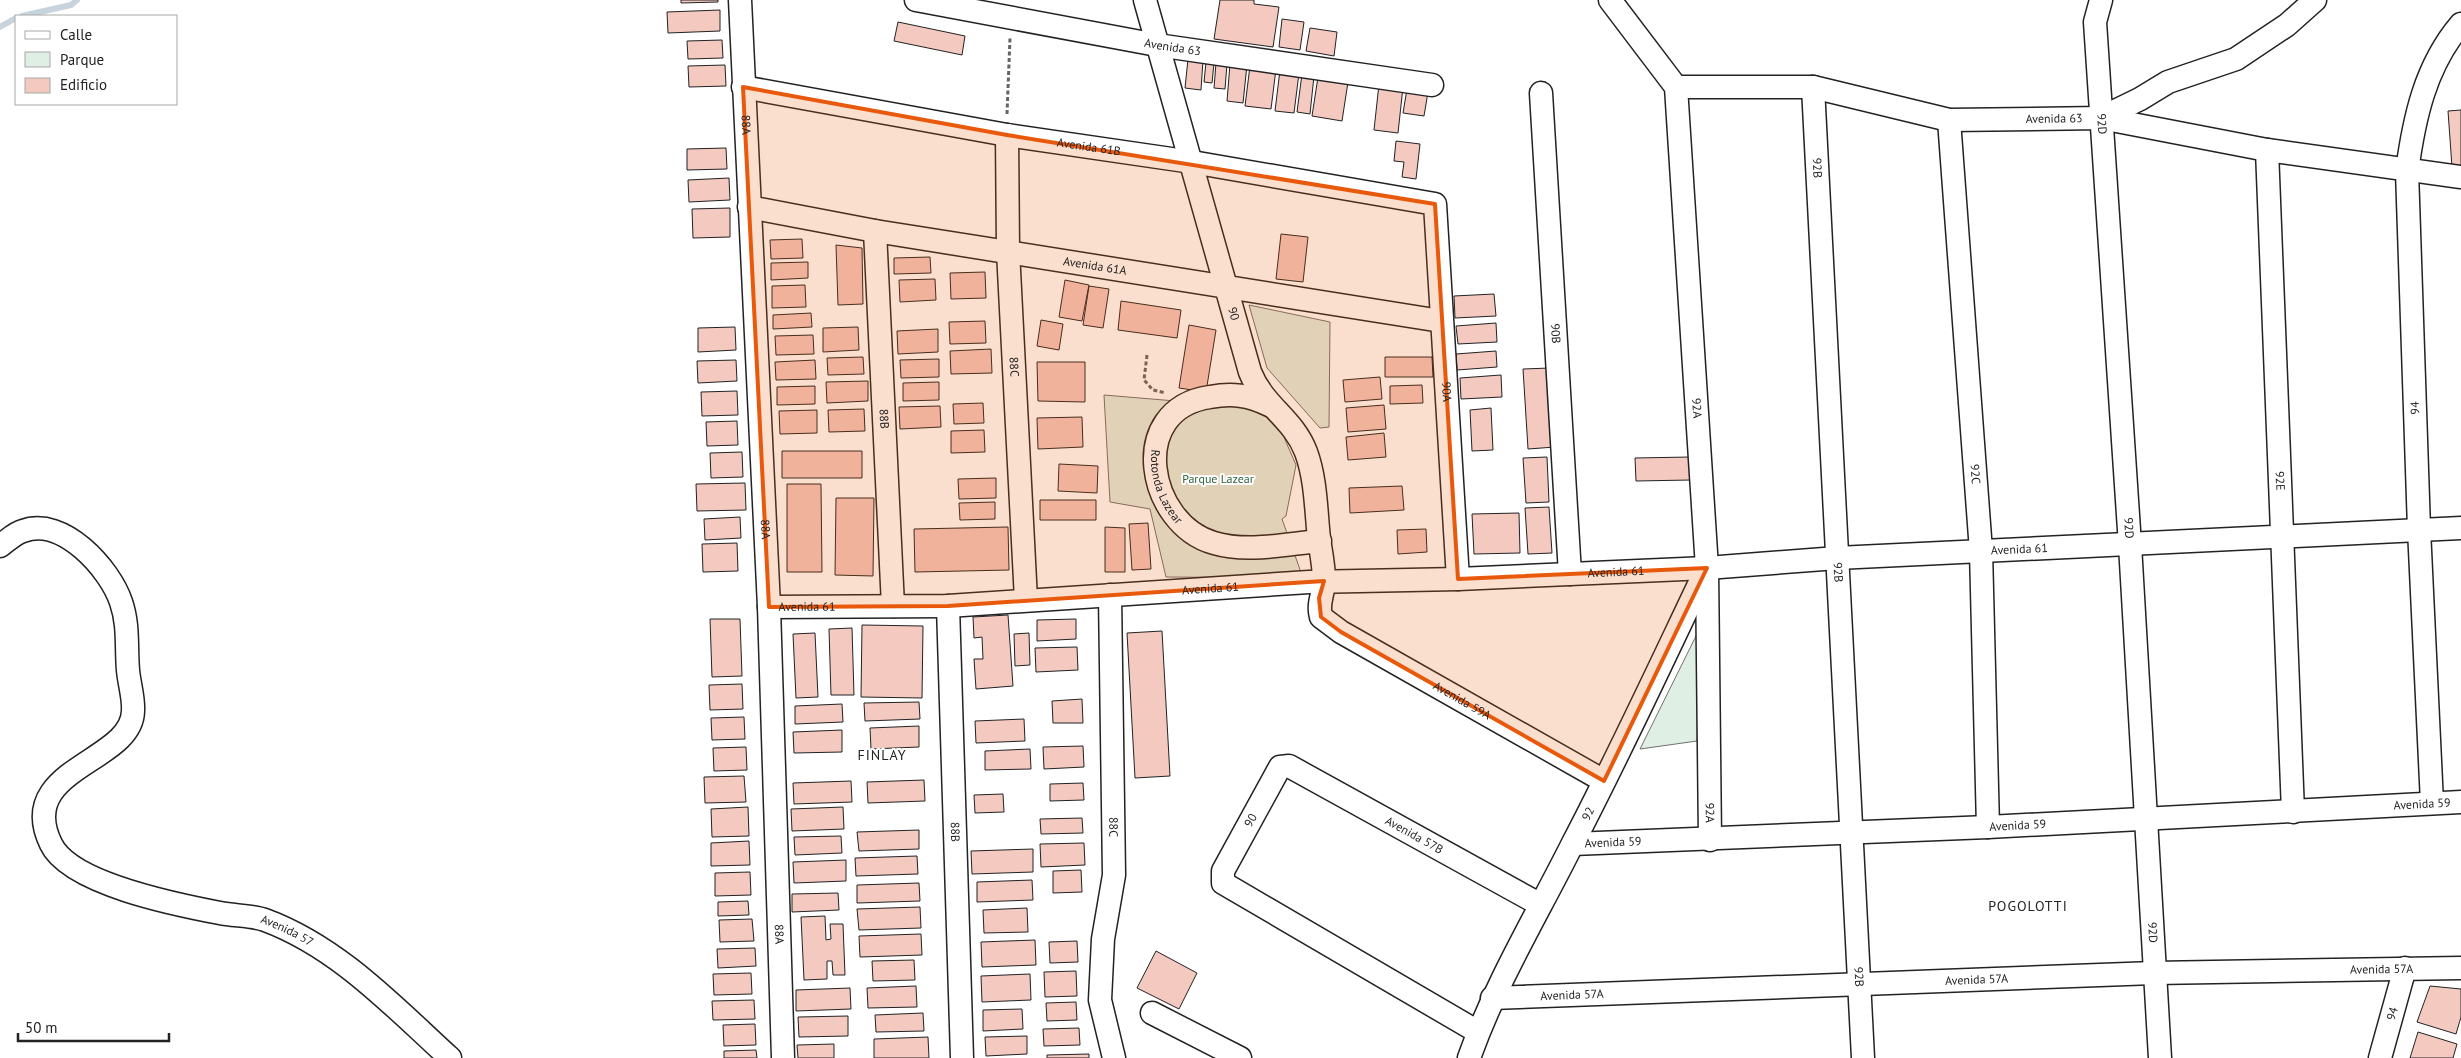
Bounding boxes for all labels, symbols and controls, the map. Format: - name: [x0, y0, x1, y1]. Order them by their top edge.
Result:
- legend: [15, 15, 178, 105]
- text: Calle: [60, 25, 92, 44]
- street label: Avenida 63: [1143, 35, 1202, 58]
- text: Parque: [60, 50, 104, 69]
- text: Edificio: [60, 75, 107, 94]
- street label: Avenida 63: [2025, 110, 2083, 126]
- street label: 92D: [2094, 113, 2111, 135]
- street label: 88A: [738, 114, 754, 135]
- street label: Avenida 61B: [1056, 134, 1122, 158]
- street label: 92B: [1810, 157, 1826, 178]
- street label: Avenida 61A: [1062, 253, 1128, 278]
- street label: 90: [1225, 305, 1243, 322]
- street label: 90B: [1548, 323, 1564, 344]
- street label: 88C: [1006, 356, 1022, 377]
- street label: 90A: [1439, 381, 1455, 402]
- street label: 92A: [1689, 398, 1705, 419]
- street label: 94: [2407, 401, 2422, 415]
- street label: 88B: [877, 408, 892, 429]
- street label: Rotonda Lazear: [1148, 449, 1186, 527]
- street label: 92C: [1968, 463, 1984, 485]
- park label: Parque Lazear: [1182, 471, 1254, 486]
- street label: 92E: [2273, 471, 2288, 491]
- street label: 92D: [2121, 517, 2138, 539]
- street label: 88A: [758, 519, 774, 540]
- street label: Avenida 61: [1991, 540, 2048, 558]
- street label: 92B: [1830, 562, 1846, 583]
- street label: Avenida 61: [1587, 563, 1645, 580]
- street label: Avenida 61: [1181, 579, 1239, 597]
- street label: Avenida 61: [779, 599, 835, 614]
- street label: Avenida 59A: [1431, 678, 1494, 722]
- district label: FINLAY: [857, 746, 907, 764]
- street label: Avenida 59: [2393, 795, 2451, 813]
- street label: 92A: [1703, 803, 1718, 823]
- street label: 92: [1578, 804, 1597, 823]
- street label: 90: [1241, 810, 1260, 830]
- street label: Avenida 57B: [1383, 813, 1446, 857]
- street label: Avenida 59: [1989, 816, 2046, 834]
- street label: 88C: [1106, 817, 1121, 837]
- street label: 88B: [948, 822, 963, 842]
- street label: Avenida 59: [1584, 833, 1642, 851]
- district label: POGOLOTTI: [1988, 897, 2068, 915]
- street label: Avenida 57: [259, 911, 317, 949]
- street label: 92D: [2145, 921, 2161, 943]
- street label: 88A: [772, 924, 787, 944]
- street label: Avenida 57A: [2350, 961, 2413, 977]
- street label: 92B: [1851, 966, 1867, 987]
- street label: Avenida 57A: [1945, 971, 2009, 988]
- street label: Avenida 57A: [1540, 986, 1604, 1003]
- street label: 94: [2383, 1005, 2401, 1022]
- scale bar: [18, 1010, 169, 1042]
- text: 50 m: [25, 1018, 58, 1037]

